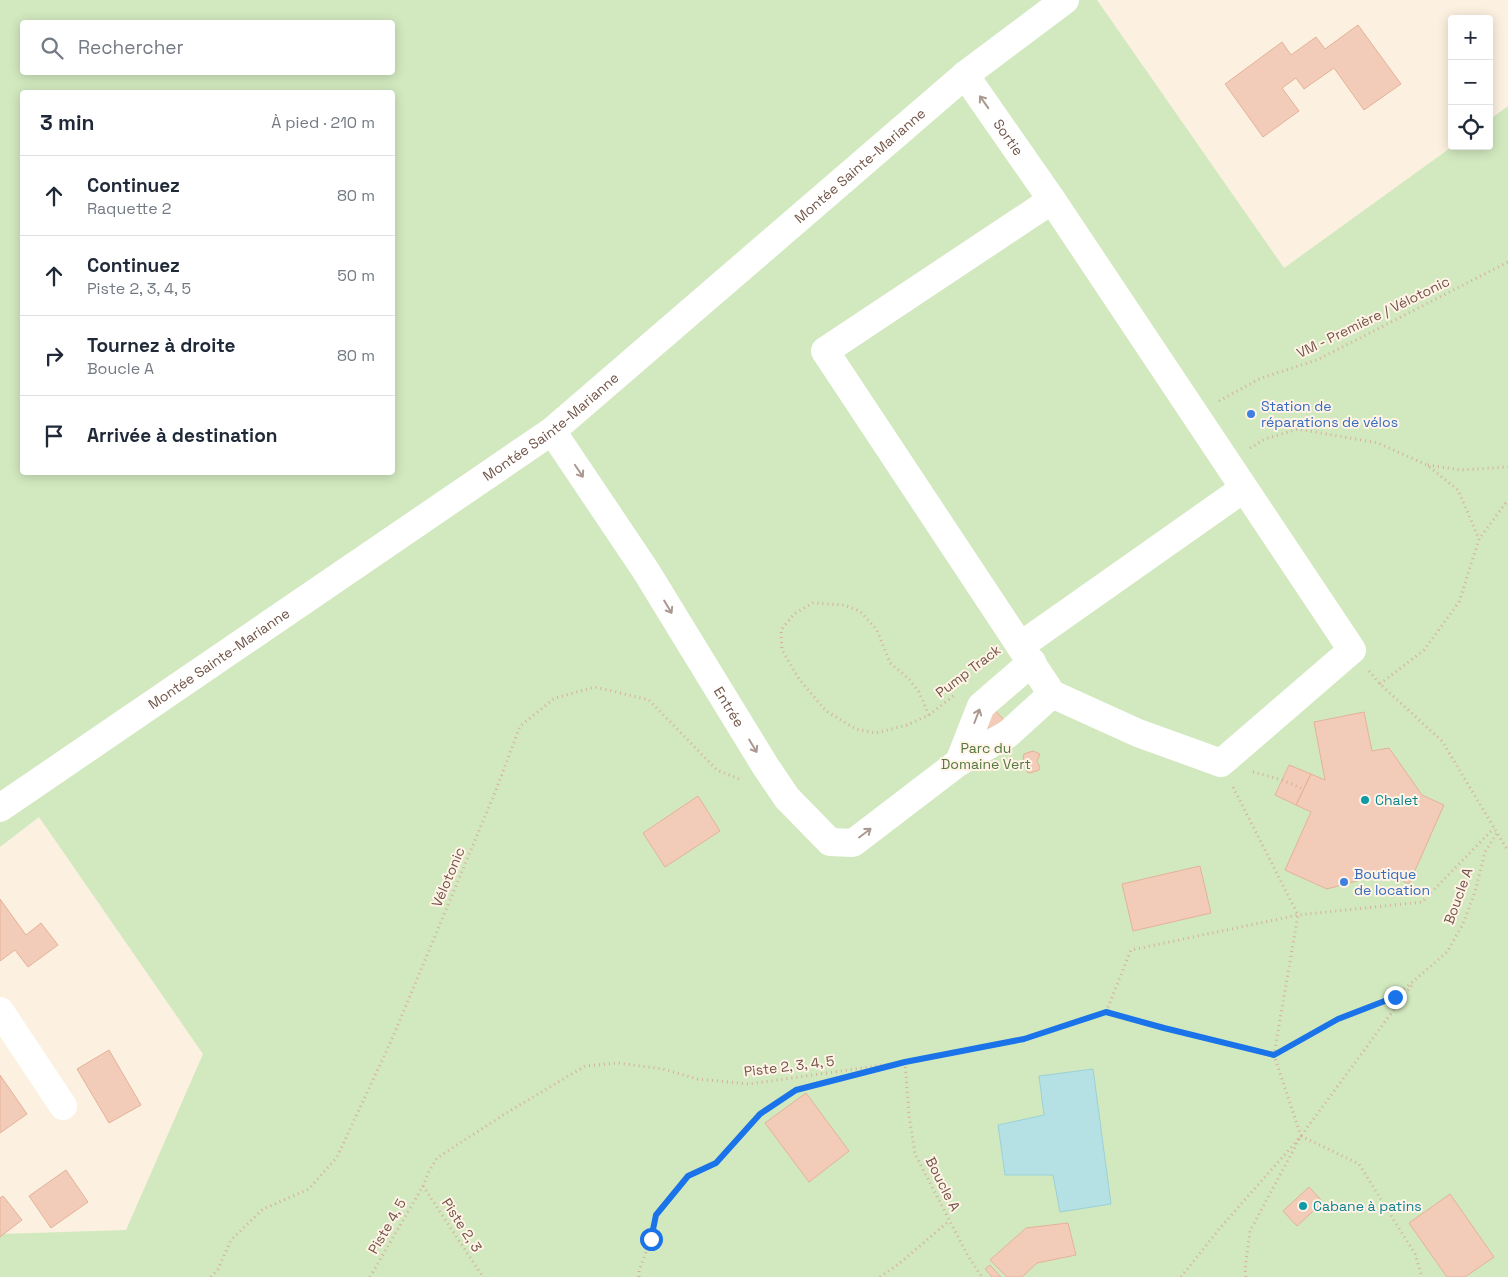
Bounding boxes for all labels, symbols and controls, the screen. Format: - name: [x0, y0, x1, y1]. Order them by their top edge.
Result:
- map controls: [1448, 15, 1493, 150]
- button: +: [1448, 15, 1493, 60]
- search box: [20, 20, 395, 75]
- icon: search: [38, 34, 66, 62]
- text: Rechercher: [78, 35, 184, 60]
- button: −: [1448, 60, 1493, 105]
- one-way arrow: [979, 96, 989, 110]
- street label: Montée Sainte-Marianne: [791, 104, 929, 227]
- button: locate: [1448, 105, 1493, 150]
- text: 3 min: [40, 109, 95, 136]
- text: À pied · 210 m: [271, 112, 375, 133]
- street label: Sortie: [989, 116, 1027, 159]
- text: Continuez: [87, 173, 180, 198]
- icon: ahead: [40, 182, 68, 210]
- text: 80 m: [337, 185, 375, 206]
- text: Raquette 2: [87, 198, 171, 219]
- text: Continuez: [87, 253, 180, 278]
- icon: ahead: [40, 262, 68, 290]
- text: 50 m: [337, 265, 375, 286]
- street label: VM - Première / Vélotonic: [1294, 272, 1452, 362]
- text: Piste 2, 3, 4, 5: [87, 278, 191, 299]
- text: Tournez à droite: [87, 333, 236, 358]
- icon: right: [40, 342, 68, 370]
- text: 80 m: [337, 345, 375, 366]
- text: Boucle A: [87, 358, 154, 379]
- street label: Montée Sainte-Marianne: [479, 369, 622, 485]
- place label: Station de réparations de vélos: [1261, 397, 1398, 431]
- marker: Station de réparations de vélos: [1245, 408, 1257, 420]
- icon: arrive: [40, 422, 68, 450]
- text: Arrivée à destination: [87, 423, 277, 448]
- one-way arrow: [575, 464, 585, 478]
- one-way arrow: [664, 600, 674, 614]
- street label: Montée Sainte-Marianne: [145, 604, 293, 713]
- street label: Pump Track: [932, 640, 1005, 701]
- street label: Entrée: [710, 683, 748, 731]
- one-way arrow: [972, 709, 982, 724]
- one-way arrow: [749, 738, 759, 752]
- park label: Parc du Domaine Vert: [941, 739, 1031, 773]
- place label: Chalet: [1375, 791, 1419, 809]
- marker: Chalet: [1359, 794, 1371, 806]
- one-way arrow: [858, 828, 871, 839]
- street label: Vélotonic: [427, 844, 469, 910]
- place label: Boutique de location: [1354, 865, 1430, 899]
- street label: Boucle A: [1439, 865, 1477, 927]
- marker: Boutique de location: [1338, 876, 1350, 888]
- route end: [1384, 986, 1407, 1009]
- street label: Piste 2, 3, 4, 5: [743, 1052, 835, 1080]
- street label: Boucle A: [922, 1154, 964, 1214]
- street label: Piste 4, 5: [364, 1195, 410, 1257]
- street label: Piste 2, 3: [438, 1195, 486, 1255]
- place label: Cabane à patins: [1313, 1197, 1422, 1215]
- marker: Cabane à patins: [1297, 1200, 1309, 1212]
- route start: [640, 1228, 663, 1251]

